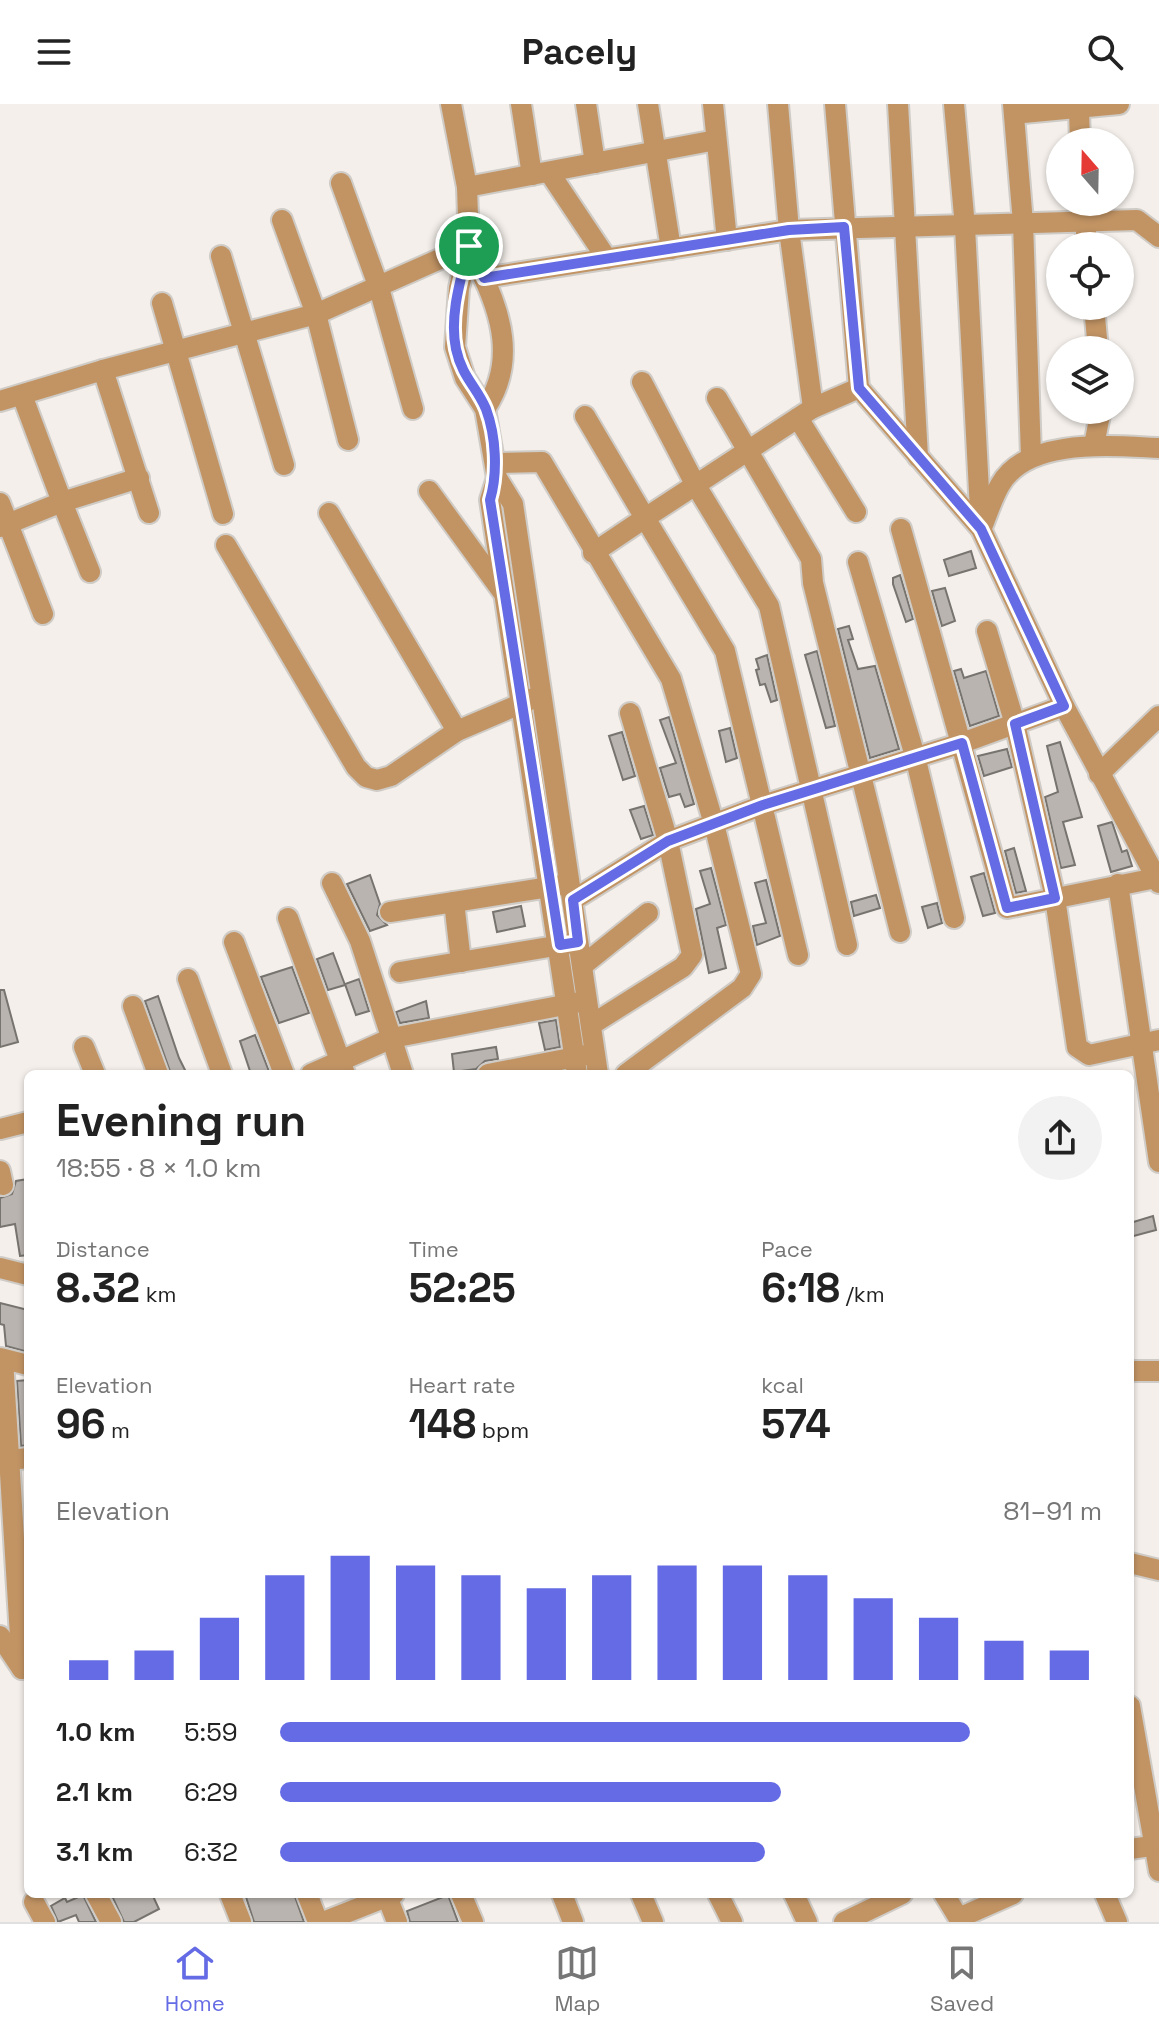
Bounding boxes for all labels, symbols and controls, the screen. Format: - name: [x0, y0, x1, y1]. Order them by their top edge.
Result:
- text: Pacely: [522, 29, 637, 75]
- icon: menu: [32, 30, 76, 74]
- icon: search: [1083, 30, 1127, 74]
- north arrow: [1046, 128, 1134, 216]
- map controls: [1046, 128, 1134, 424]
- pin: [435, 212, 503, 280]
- icon: arrive: [447, 224, 491, 268]
- button: locate: [1046, 232, 1134, 320]
- button: layers: [1046, 336, 1134, 424]
- text: Evening run: [56, 1093, 306, 1149]
- button: share: [1018, 1096, 1102, 1180]
- text: 18:55 · 8 × 1.0 km: [56, 1151, 261, 1185]
- text: Distance: [56, 1235, 150, 1263]
- text: Time: [409, 1235, 459, 1263]
- text: Pace: [761, 1235, 813, 1263]
- text: 8.32: [56, 1263, 140, 1314]
- text: 52:25: [409, 1263, 516, 1314]
- text: 6:18: [761, 1263, 840, 1314]
- text: km: [140, 1280, 176, 1308]
- text: /km: [840, 1280, 885, 1308]
- text: Elevation: [56, 1371, 152, 1399]
- text: Heart rate: [409, 1371, 515, 1399]
- text: kcal: [761, 1371, 804, 1399]
- text: 96: [56, 1399, 105, 1450]
- text: 148: [409, 1399, 476, 1450]
- text: 574: [761, 1399, 831, 1450]
- text: m: [105, 1416, 130, 1444]
- text: bpm: [476, 1416, 529, 1444]
- text: Elevation: [56, 1494, 170, 1528]
- text: 81–91 m: [1003, 1494, 1102, 1528]
- text: 1.0 km: [56, 1715, 136, 1749]
- text: 5:59: [184, 1715, 238, 1749]
- text: 2.1 km: [56, 1775, 133, 1809]
- text: 6:29: [184, 1775, 238, 1809]
- text: 3.1 km: [56, 1835, 133, 1869]
- text: 6:32: [184, 1835, 238, 1869]
- tab: Home: [165, 1941, 225, 2017]
- tab: Map: [554, 1941, 600, 2017]
- tab: Saved: [930, 1941, 994, 2017]

